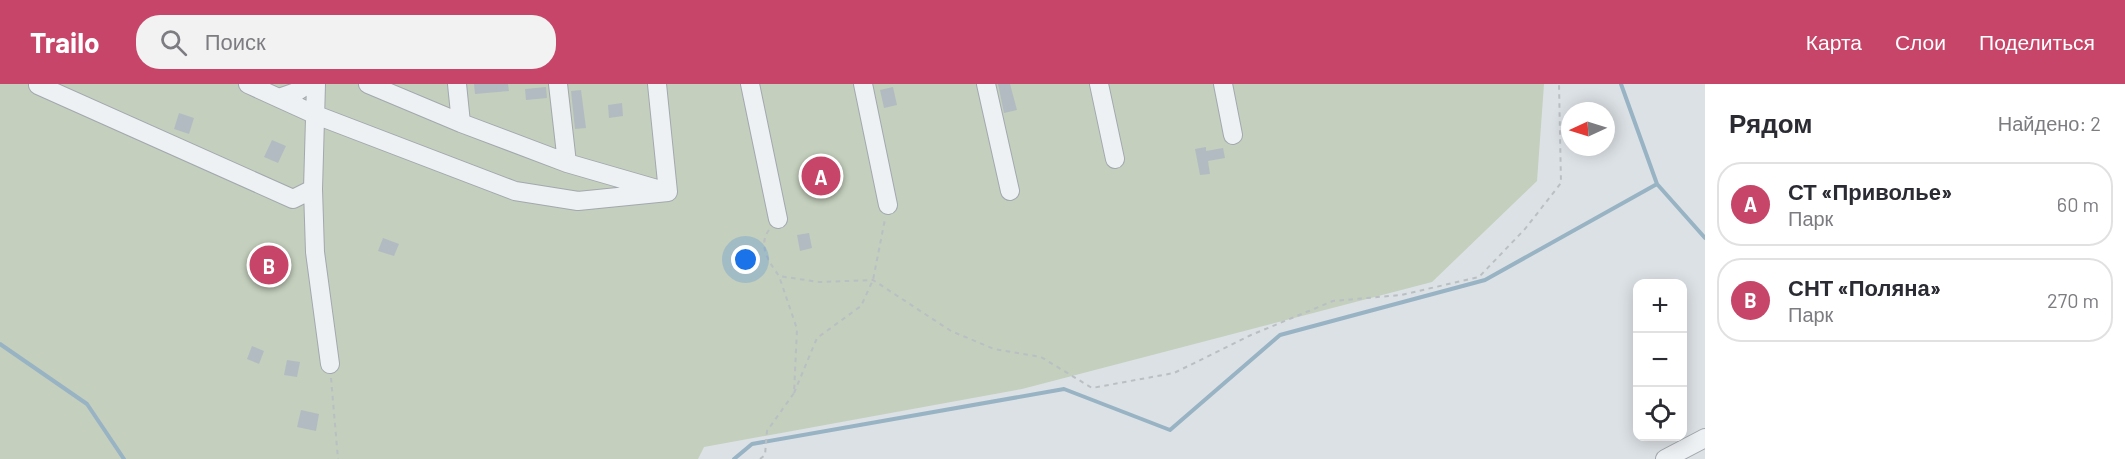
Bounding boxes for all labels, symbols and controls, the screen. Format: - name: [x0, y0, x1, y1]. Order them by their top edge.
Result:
- search box: [136, 15, 556, 69]
- text: Trailo: [30, 25, 100, 59]
- icon: search: [157, 26, 190, 59]
- text: Поиск: [205, 28, 266, 54]
- text: Карта: [1806, 29, 1862, 54]
- text: Слои: [1895, 29, 1946, 54]
- text: Поделиться: [1979, 29, 2095, 54]
- north arrow: [1561, 102, 1615, 156]
- text: Рядом: [1729, 107, 1812, 138]
- text: Найдено: 2: [1998, 111, 2101, 135]
- pin: A: [802, 154, 840, 199]
- text: СТ «Приволье»: [1788, 178, 1952, 204]
- text: A: [1744, 192, 1757, 216]
- text: 60 m: [2057, 192, 2099, 216]
- text: Парк: [1788, 206, 1833, 230]
- pin: B: [250, 242, 288, 288]
- your location: [731, 245, 760, 274]
- text: СНТ «Поляна»: [1788, 274, 1941, 300]
- map controls: [1633, 279, 1687, 441]
- button: +: [1633, 279, 1687, 333]
- text: B: [1744, 288, 1757, 312]
- text: 270 m: [2047, 288, 2099, 312]
- text: Парк: [1788, 302, 1833, 326]
- button: −: [1633, 333, 1687, 387]
- button: locate: [1633, 387, 1687, 441]

